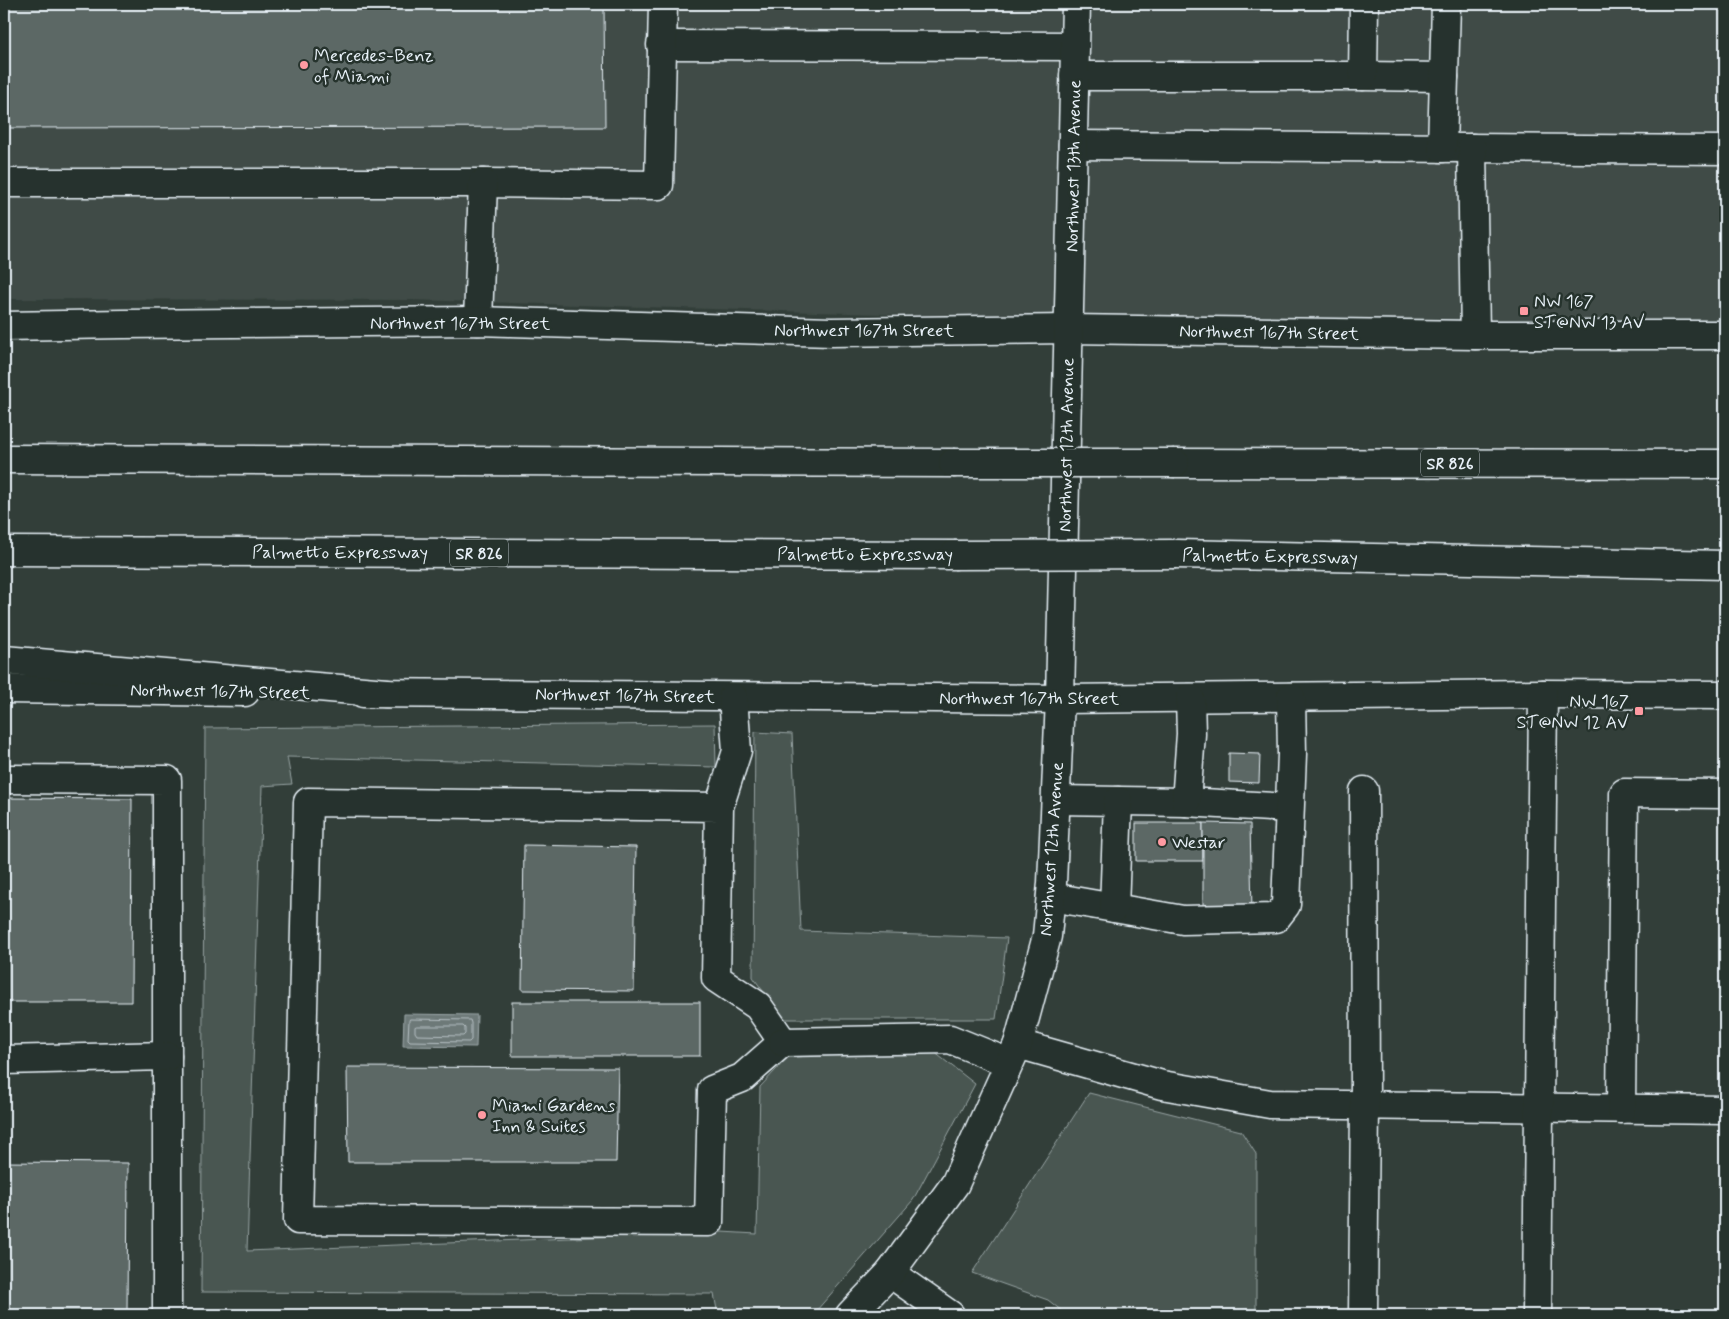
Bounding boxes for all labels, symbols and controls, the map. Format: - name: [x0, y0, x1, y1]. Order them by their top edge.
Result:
- place label: Mercedes-Benz of Miami: [314, 44, 434, 89]
- marker: Mercedes-Benz of Miami: [298, 59, 310, 71]
- street label: Northwest 13th Avenue: [1060, 79, 1088, 252]
- place label: NW 167 ST@NW 13 AV: [1534, 290, 1645, 335]
- marker: NW 167 ST@NW 13 AV: [1518, 305, 1530, 317]
- street label: Northwest 167th Street: [370, 312, 550, 336]
- street label: Northwest 167th Street: [774, 319, 954, 343]
- street label: Northwest 167th Street: [1179, 319, 1360, 347]
- street label: Northwest 12th Avenue: [1053, 358, 1081, 532]
- road number: SR 826: [1421, 449, 1479, 476]
- road number: SR 826: [450, 540, 508, 566]
- street label: Palmetto Expressway: [252, 541, 428, 565]
- street label: Palmetto Expressway: [777, 543, 953, 567]
- street label: Palmetto Expressway: [1182, 543, 1358, 571]
- street label: Northwest 167th Street: [130, 678, 311, 706]
- street label: Northwest 167th Street: [535, 682, 716, 710]
- street label: Northwest 167th Street: [939, 687, 1119, 711]
- place label: NW 167 ST@NW 12 AV: [1516, 690, 1629, 735]
- marker: NW 167 ST@NW 12 AV: [1633, 705, 1645, 717]
- street label: Northwest 12th Avenue: [1034, 761, 1070, 937]
- place label: Westar: [1172, 831, 1226, 855]
- marker: Westar: [1156, 836, 1168, 848]
- place label: Miami Gardens Inn & Suites: [492, 1094, 615, 1139]
- marker: Miami Gardens Inn & Suites: [476, 1109, 488, 1121]

